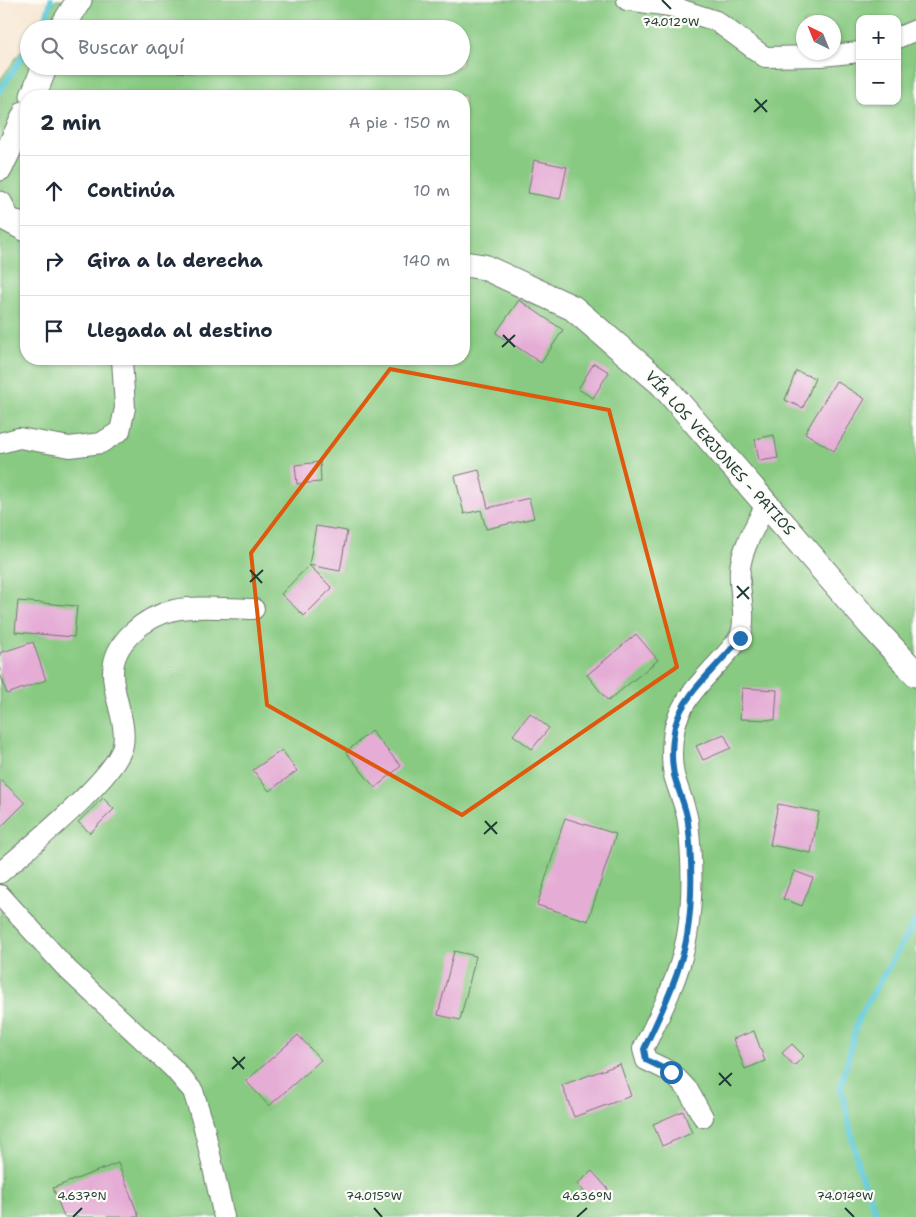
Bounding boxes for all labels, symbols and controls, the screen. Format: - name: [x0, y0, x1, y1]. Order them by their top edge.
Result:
- text: 74.012°W: [643, 14, 699, 30]
- north arrow: [796, 15, 841, 60]
- map controls: [856, 15, 901, 105]
- button: +: [856, 15, 901, 60]
- search box: [20, 20, 470, 75]
- icon: search: [38, 34, 66, 62]
- text: Buscar aquí: [78, 35, 184, 60]
- button: −: [856, 60, 901, 105]
- text: 2 min: [40, 109, 101, 137]
- text: A pie · 150 m: [349, 112, 450, 133]
- icon: ahead: [40, 177, 68, 205]
- text: Continúa: [87, 178, 175, 203]
- text: 10 m: [413, 180, 450, 201]
- icon: right: [40, 247, 68, 275]
- text: Gira a la derecha: [87, 248, 263, 273]
- text: 140 m: [403, 250, 450, 271]
- icon: arrive: [40, 317, 68, 345]
- text: Llegada al destino: [87, 318, 273, 343]
- street label: VÍA LOS VERJONES - PATIOS: [641, 366, 800, 540]
- route end: [729, 627, 752, 650]
- route start: [660, 1061, 683, 1084]
- text: 4.637°N: [57, 1188, 107, 1204]
- text: 74.015°W: [346, 1188, 402, 1204]
- text: 4.636°N: [562, 1188, 612, 1204]
- text: 74.014°W: [816, 1188, 874, 1204]

